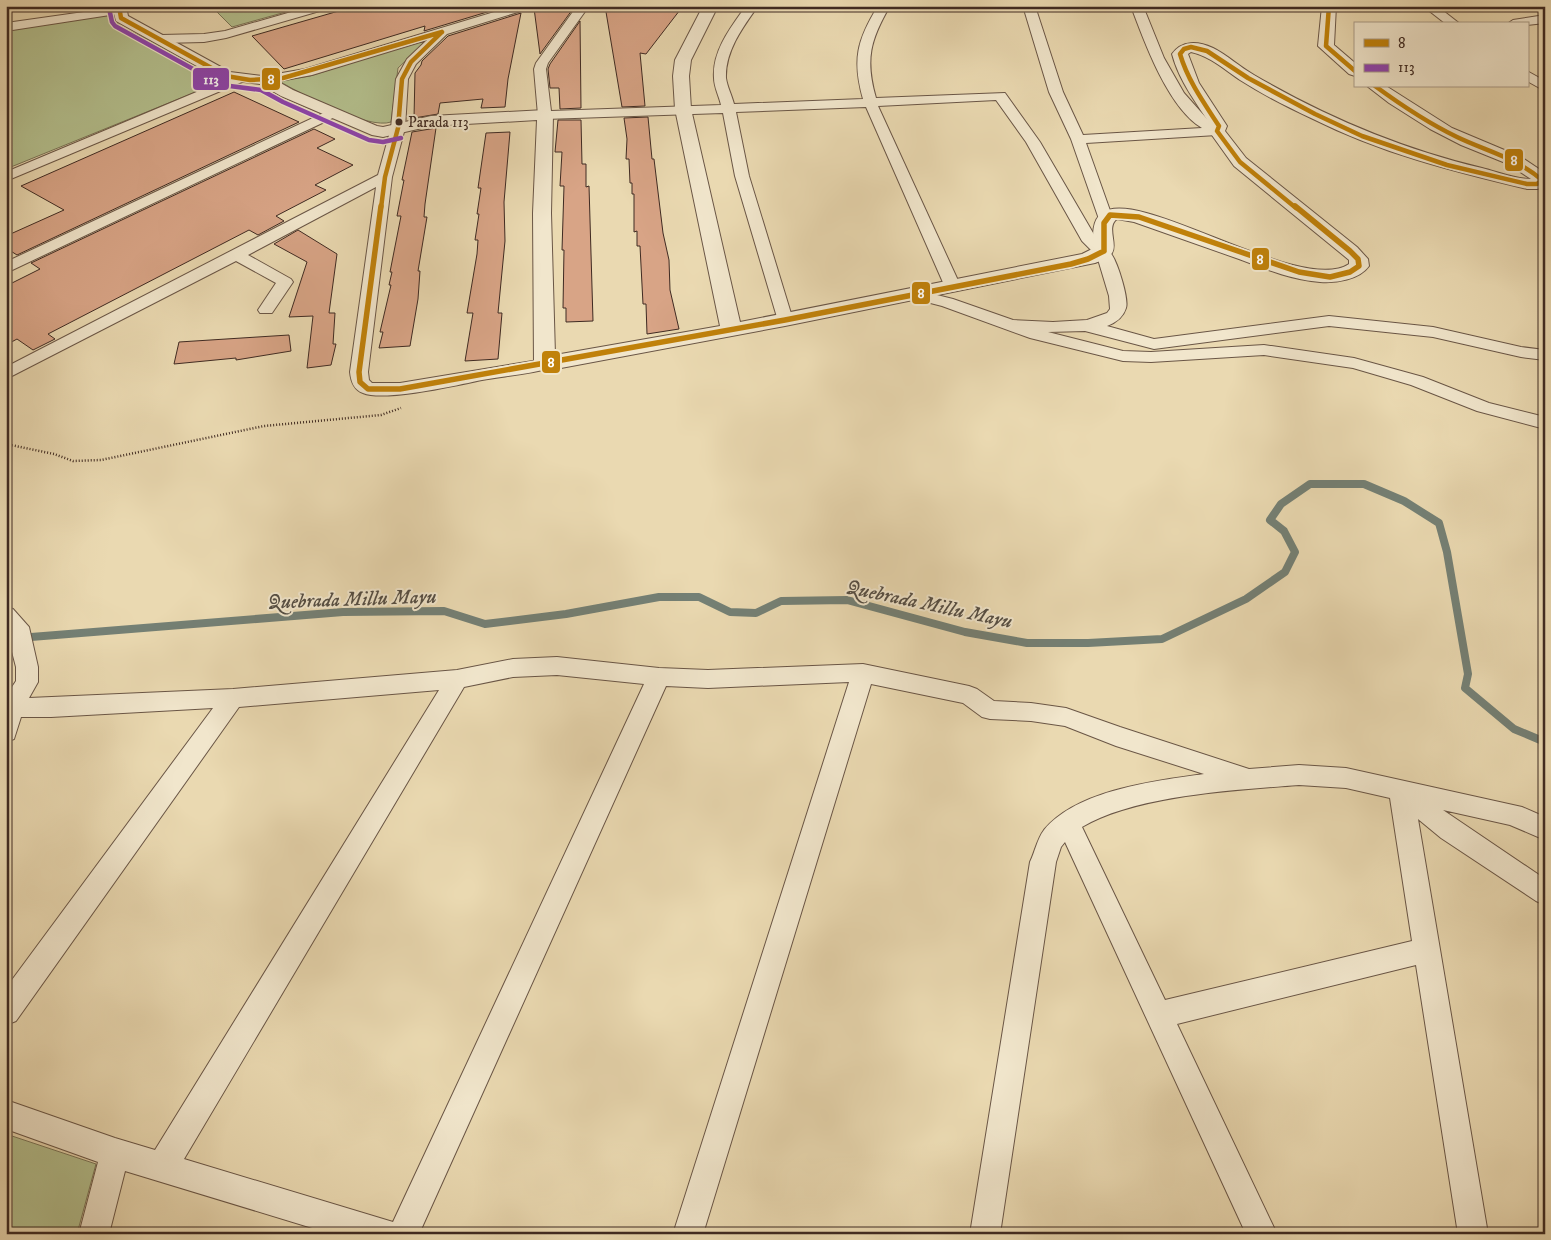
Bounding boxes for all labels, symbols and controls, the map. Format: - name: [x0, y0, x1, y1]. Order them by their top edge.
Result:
- legend: [1354, 22, 1528, 88]
- text: 8: [1398, 34, 1406, 53]
- text: 113: [1398, 58, 1415, 77]
- line badge: 113: [192, 67, 230, 91]
- line badge: 8: [261, 67, 281, 91]
- text: 113: [203, 71, 219, 89]
- text: 8: [267, 71, 275, 89]
- place label: Parada 113: [408, 113, 469, 132]
- marker: Parada 113: [394, 117, 404, 127]
- line badge: 8: [1504, 148, 1524, 172]
- text: 8: [1510, 152, 1518, 170]
- line badge: 8: [1251, 247, 1270, 271]
- text: 8: [1256, 251, 1264, 269]
- line badge: 8: [911, 281, 931, 305]
- text: 8: [917, 285, 925, 303]
- line badge: 8: [541, 350, 561, 374]
- text: 8: [547, 354, 555, 372]
- water label: Quebrada Millu Mayu: [843, 575, 1015, 635]
- water label: Quebrada Millu Mayu: [267, 585, 437, 615]

